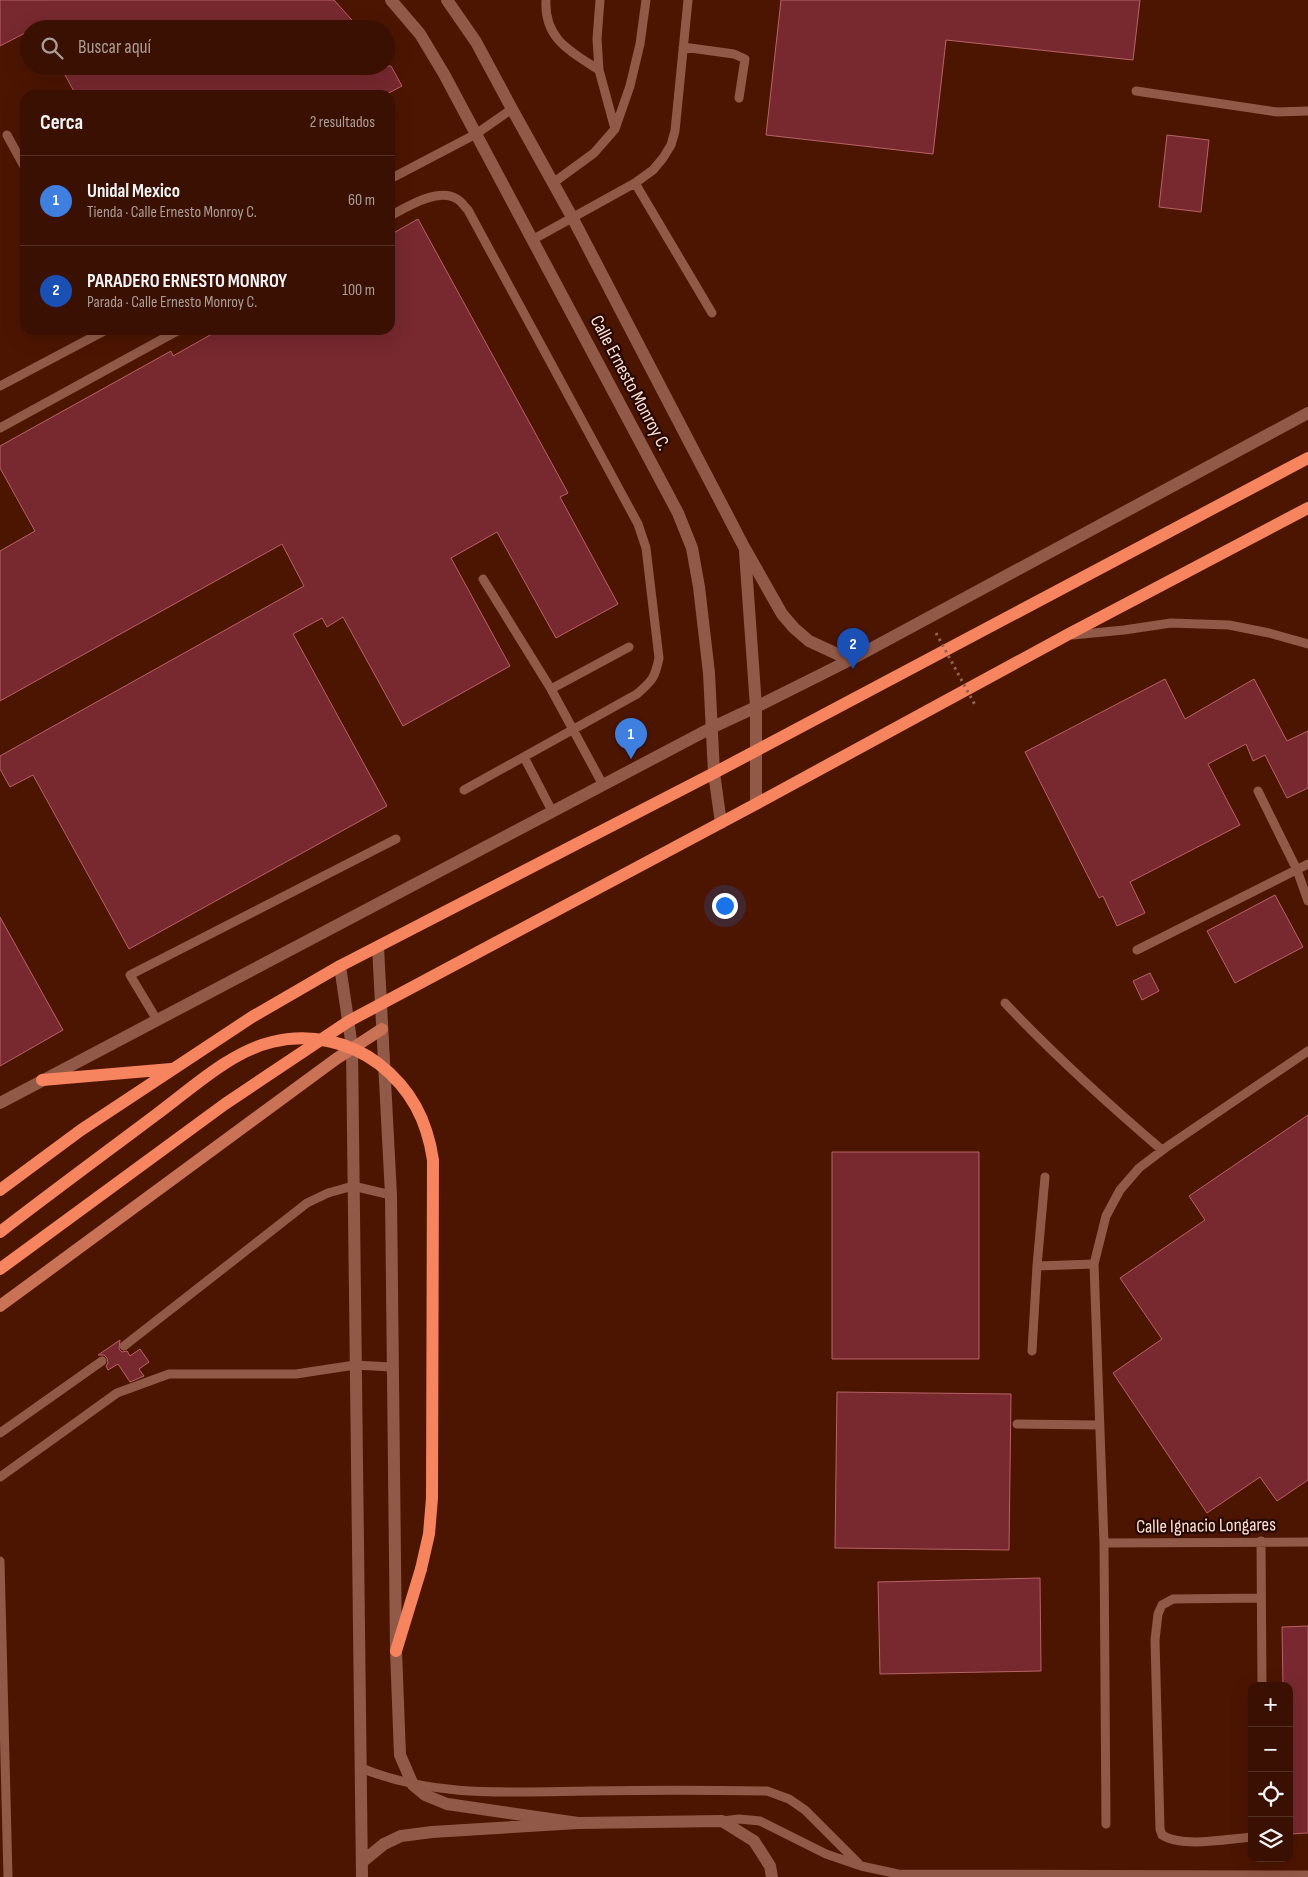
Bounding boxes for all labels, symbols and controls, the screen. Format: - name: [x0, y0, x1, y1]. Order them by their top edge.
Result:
- search box: [20, 20, 395, 75]
- icon: search: [38, 34, 66, 62]
- text: Buscar aquí: [78, 36, 151, 59]
- text: Cerca: [40, 110, 83, 135]
- text: 2 resultados: [310, 113, 375, 132]
- text: Unidal Mexico: [87, 180, 180, 203]
- text: 1: [53, 191, 59, 210]
- text: 60 m: [348, 191, 375, 210]
- text: Tienda · Calle Ernesto Monroy C.: [87, 203, 257, 222]
- text: PARADERO ERNESTO MONROY: [87, 270, 287, 293]
- text: 2: [52, 281, 60, 300]
- text: 100 m: [342, 281, 375, 300]
- text: Parada · Calle Ernesto Monroy C.: [87, 293, 257, 312]
- street label: Calle Ernesto Monroy C.: [585, 312, 675, 454]
- pin: 2: [837, 628, 869, 669]
- pin: 1: [615, 718, 647, 759]
- your location: [712, 893, 738, 919]
- street label: Calle Ignacio Longares: [1136, 1513, 1276, 1539]
- map controls: [1248, 1682, 1293, 1862]
- button: +: [1248, 1682, 1293, 1727]
- button: −: [1248, 1727, 1293, 1772]
- button: locate: [1248, 1772, 1293, 1817]
- button: layers: [1248, 1817, 1293, 1862]

